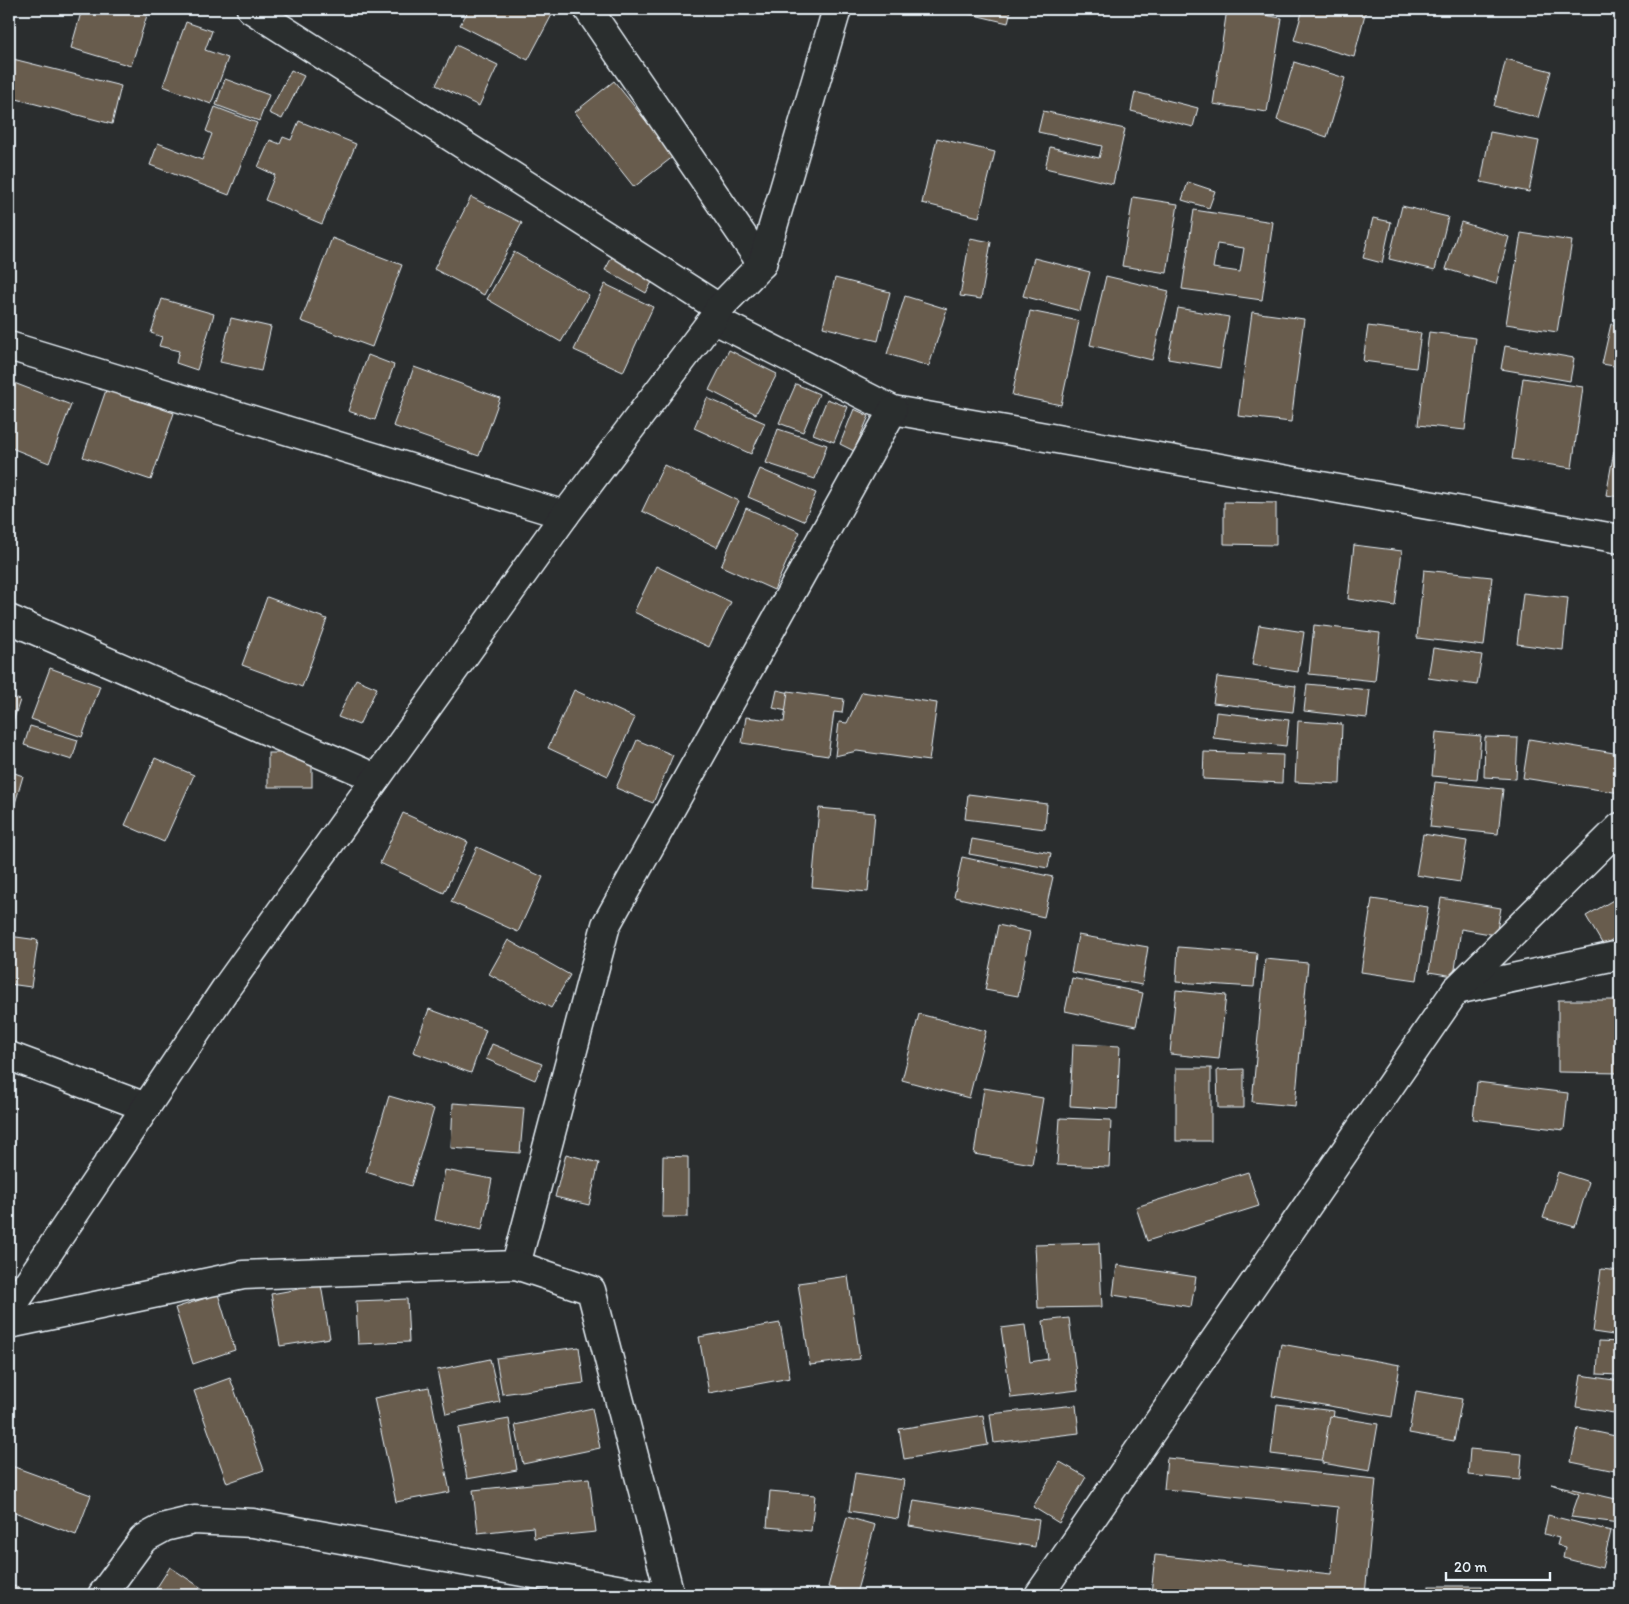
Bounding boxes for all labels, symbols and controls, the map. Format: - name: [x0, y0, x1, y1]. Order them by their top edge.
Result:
- scale bar: [1446, 1549, 1550, 1581]
- text: 20 m: [1454, 1558, 1488, 1576]

